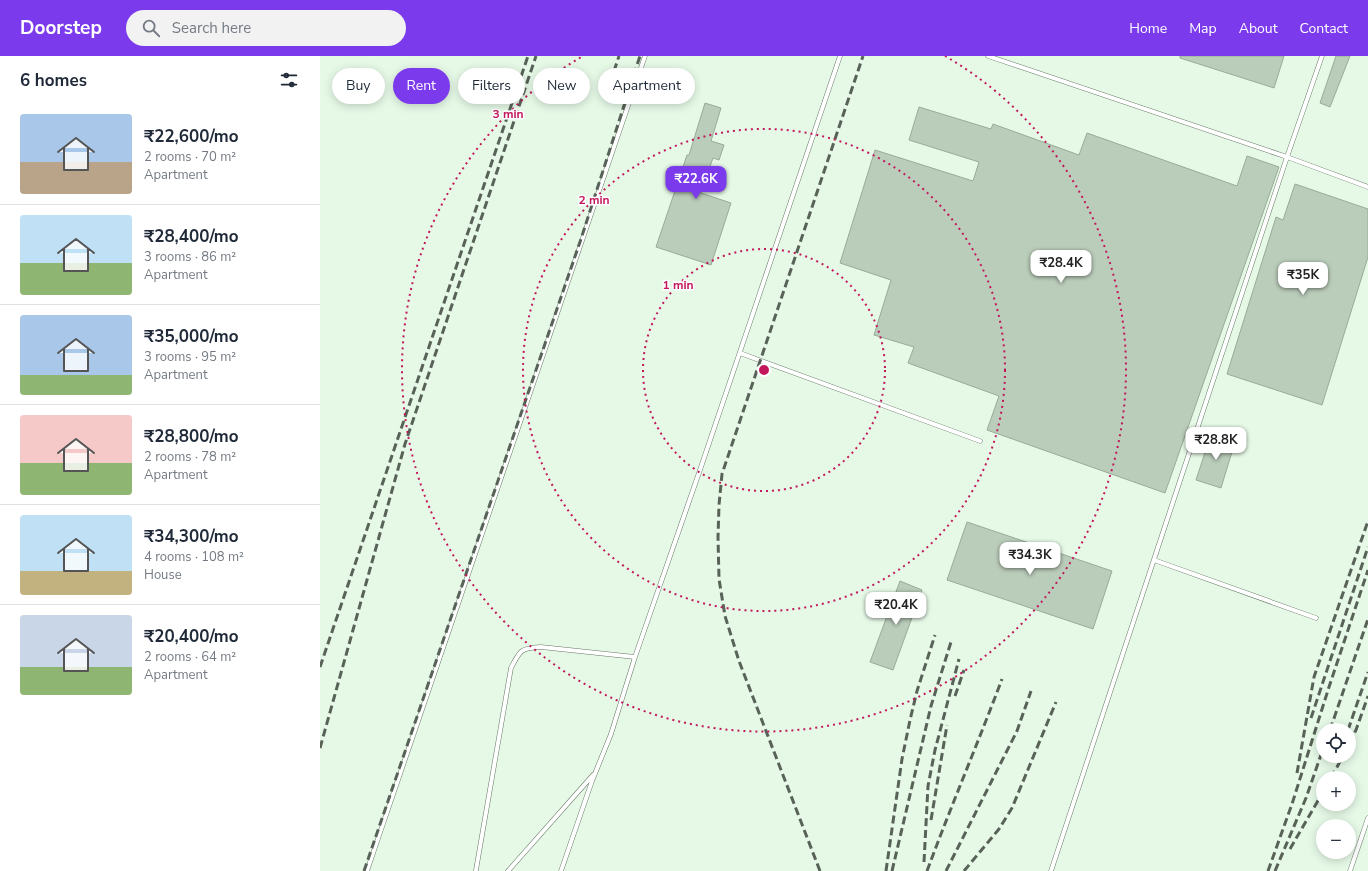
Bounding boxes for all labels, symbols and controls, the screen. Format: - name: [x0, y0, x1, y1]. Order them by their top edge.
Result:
- search box: [126, 10, 406, 46]
- text: Doorstep: [20, 15, 102, 41]
- icon: search: [140, 17, 162, 39]
- text: Search here: [172, 18, 251, 38]
- text: Home: [1129, 19, 1167, 38]
- text: Map: [1189, 19, 1217, 38]
- text: About: [1239, 19, 1278, 38]
- text: Contact: [1300, 19, 1348, 38]
- chip: Buy: [332, 68, 385, 104]
- chip: Rent: [393, 68, 450, 104]
- chip: Filters: [458, 68, 525, 104]
- chip: New: [533, 68, 590, 104]
- chip: Apartment: [598, 68, 695, 104]
- text: 6 homes: [20, 69, 87, 92]
- icon: filters: [278, 69, 300, 91]
- text: 3 min: [492, 106, 524, 122]
- text: ₹22,600/mo: [144, 125, 238, 148]
- icon: home: [52, 130, 100, 178]
- text: 2 rooms · 70 m²: [144, 148, 236, 166]
- text: Apartment: [144, 166, 207, 184]
- pin: ₹22.6K: [663, 166, 729, 200]
- text: ₹22.6K: [674, 170, 718, 188]
- text: 2 min: [578, 192, 610, 208]
- text: ₹28,400/mo: [144, 225, 238, 248]
- icon: home: [52, 231, 100, 279]
- text: 3 rooms · 86 m²: [144, 248, 236, 266]
- pin: ₹28.4K: [1028, 250, 1094, 284]
- text: ₹28.4K: [1039, 254, 1083, 272]
- pin: ₹35K: [1279, 262, 1327, 296]
- text: Apartment: [144, 266, 207, 284]
- text: ₹35K: [1287, 266, 1319, 284]
- text: 1 min: [662, 277, 694, 293]
- text: ₹35,000/mo: [144, 325, 238, 348]
- icon: home: [52, 331, 100, 379]
- text: 3 rooms · 95 m²: [144, 348, 236, 366]
- centre of rings: [757, 363, 771, 377]
- text: Apartment: [144, 366, 207, 384]
- text: ₹28,800/mo: [144, 425, 238, 448]
- pin: ₹28.8K: [1183, 427, 1249, 461]
- icon: home: [52, 431, 100, 479]
- text: ₹28.8K: [1194, 431, 1238, 449]
- text: 2 rooms · 78 m²: [144, 448, 236, 466]
- text: Apartment: [144, 466, 207, 484]
- text: ₹34,300/mo: [144, 525, 238, 548]
- icon: home: [52, 531, 100, 579]
- pin: ₹34.3K: [997, 542, 1063, 576]
- text: ₹34.3K: [1008, 546, 1052, 564]
- text: 4 rooms · 108 m²: [144, 548, 244, 566]
- text: House: [144, 566, 182, 584]
- pin: ₹20.4K: [863, 592, 929, 626]
- text: ₹20.4K: [874, 596, 918, 614]
- text: ₹20,400/mo: [144, 625, 238, 648]
- icon: home: [52, 631, 100, 679]
- text: 2 rooms · 64 m²: [144, 648, 236, 666]
- text: Apartment: [144, 666, 207, 684]
- map controls: [1316, 723, 1356, 859]
- button: locate: [1316, 723, 1356, 763]
- button: +: [1316, 771, 1356, 811]
- button: −: [1316, 819, 1356, 859]

